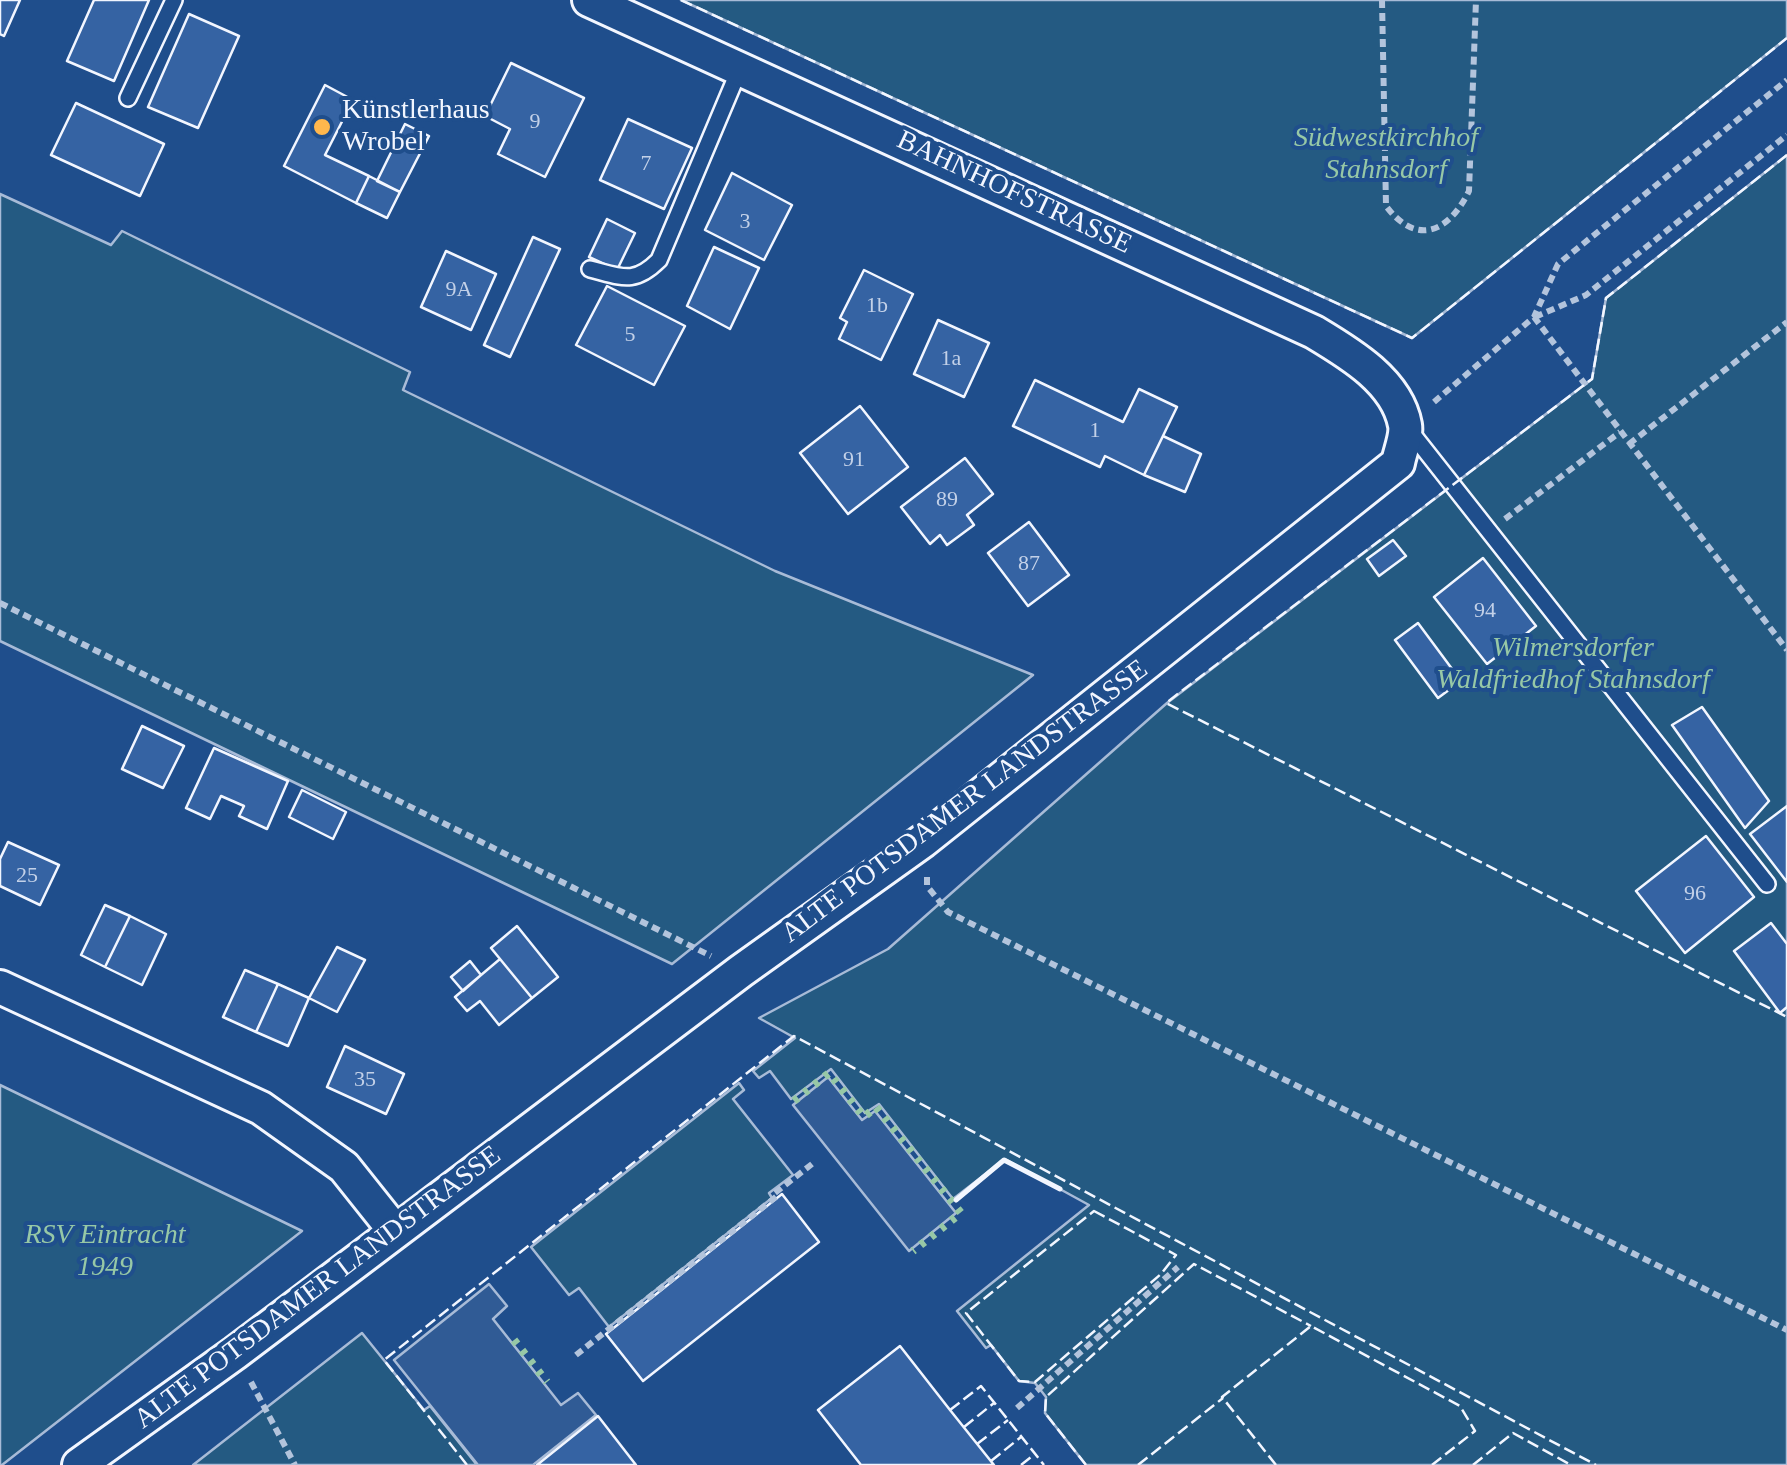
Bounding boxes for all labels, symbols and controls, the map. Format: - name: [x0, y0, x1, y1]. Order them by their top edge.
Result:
- place label: Künstlerhaus Wrobel: [342, 94, 490, 160]
- house number: 9: [530, 109, 540, 135]
- marker: Künstlerhaus Wrobel: [311, 116, 333, 138]
- park label: Südwestkirchhof Stahnsdorf: [1294, 122, 1478, 188]
- street label: BAHNHOFSTRASSE: [891, 124, 1137, 262]
- house number: 7: [640, 151, 651, 177]
- house number: 3: [740, 209, 750, 235]
- house number: 9A: [446, 277, 472, 303]
- house number: 1b: [866, 293, 888, 319]
- house number: 5: [624, 322, 636, 348]
- house number: 1a: [941, 346, 961, 372]
- house number: 1: [1090, 418, 1100, 444]
- house number: 91: [843, 447, 865, 473]
- house number: 89: [936, 487, 958, 513]
- house number: 87: [1018, 551, 1040, 577]
- house number: 94: [1474, 598, 1496, 624]
- park label: Wilmersdorfer Waldfriedhof Stahnsdorf: [1436, 632, 1710, 698]
- street label: ALTE POTSDAMER LANDSTRASSE: [775, 653, 1155, 951]
- house number: 25: [16, 863, 38, 889]
- house number: 96: [1684, 881, 1706, 907]
- house number: 35: [354, 1067, 376, 1093]
- street label: ALTE POTSDAMER LANDSTRASSE: [128, 1139, 508, 1437]
- park label: RSV Eintracht 1949: [25, 1219, 185, 1285]

